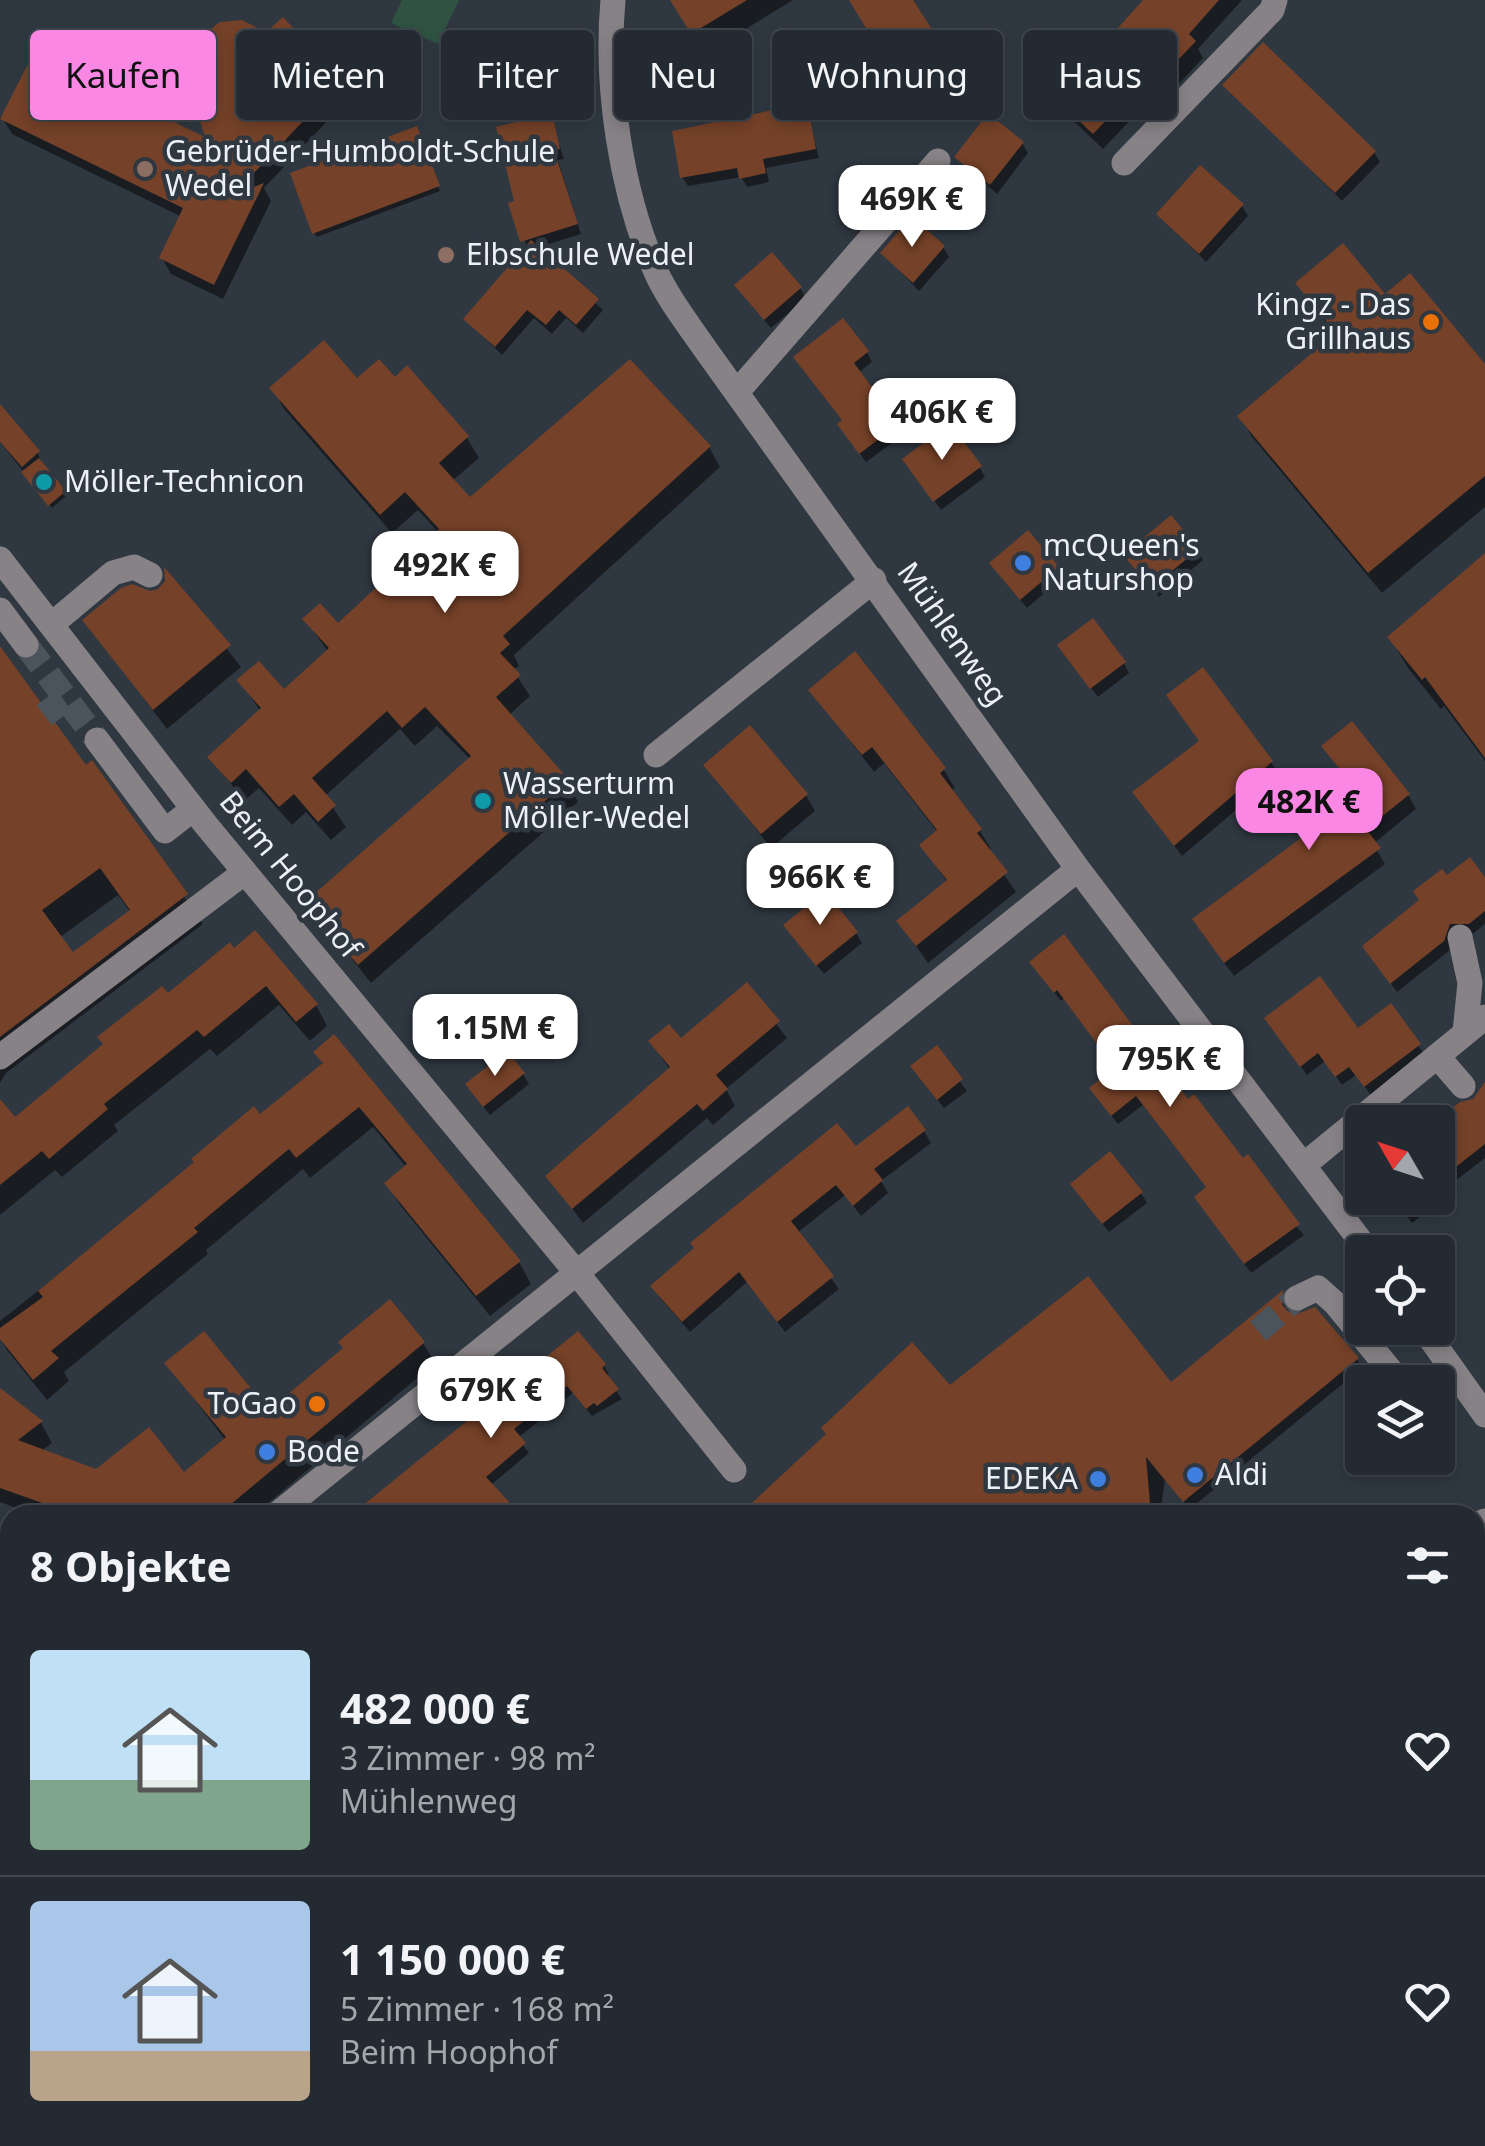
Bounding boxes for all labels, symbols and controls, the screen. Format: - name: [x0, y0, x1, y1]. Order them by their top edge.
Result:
- chip: Kaufen: [30, 30, 216, 120]
- chip: Mieten: [236, 30, 421, 120]
- chip: Filter: [441, 30, 594, 120]
- chip: Neu: [614, 30, 752, 120]
- chip: Wohnung: [772, 30, 1003, 120]
- chip: Haus: [1023, 30, 1177, 120]
- place label: Gebrüder-Humboldt-Schule Wedel: [165, 130, 555, 205]
- marker: Gebrüder-Humboldt-Schule Wedel: [134, 158, 156, 180]
- pin: 469K €: [831, 165, 993, 250]
- text: 469K €: [861, 176, 963, 219]
- place label: Elbschule Wedel: [466, 233, 695, 274]
- marker: Elbschule Wedel: [435, 244, 457, 266]
- place label: Kingz - Das Grillhaus: [1255, 283, 1411, 358]
- marker: Kingz - Das Grillhaus: [1420, 311, 1442, 333]
- pin: 406K €: [861, 378, 1023, 463]
- text: 406K €: [891, 389, 993, 432]
- place label: Möller-Technicon: [64, 460, 304, 501]
- marker: Möller-Technicon: [33, 471, 55, 493]
- place label: mcQueen's Naturshop: [1043, 524, 1200, 599]
- pin: 492K €: [364, 531, 526, 616]
- text: 492K €: [394, 542, 496, 585]
- marker: mcQueen's Naturshop: [1012, 552, 1034, 574]
- street label: Mühlenweg: [889, 553, 1018, 713]
- place label: Wasserturm Möller-Wedel: [503, 762, 690, 837]
- pin: 482K €: [1228, 768, 1390, 853]
- text: 482K €: [1258, 779, 1360, 822]
- street label: Beim Hoophof: [211, 782, 372, 968]
- marker: Wasserturm Möller-Wedel: [472, 790, 494, 812]
- pin: 966K €: [739, 843, 901, 928]
- text: 966K €: [769, 854, 871, 897]
- pin: 1.15M €: [403, 994, 587, 1079]
- text: 1.15M €: [435, 1005, 555, 1048]
- pin: 795K €: [1089, 1025, 1251, 1110]
- text: 795K €: [1119, 1036, 1221, 1079]
- north arrow: [1345, 1105, 1455, 1215]
- map controls: [1345, 1105, 1455, 1475]
- button: locate: [1345, 1235, 1455, 1345]
- pin: 679K €: [410, 1356, 572, 1441]
- button: layers: [1345, 1365, 1455, 1475]
- text: 679K €: [440, 1367, 542, 1410]
- place label: ToGao: [207, 1382, 297, 1423]
- marker: ToGao: [306, 1393, 328, 1415]
- place label: Bode: [287, 1430, 360, 1471]
- marker: Bode: [256, 1441, 278, 1463]
- place label: Aldi: [1215, 1453, 1268, 1494]
- place label: EDEKA: [985, 1457, 1079, 1498]
- marker: Aldi: [1184, 1464, 1206, 1486]
- marker: EDEKA: [1087, 1468, 1109, 1490]
- text: 8 Objekte: [30, 1537, 232, 1594]
- icon: filters: [1400, 1538, 1455, 1593]
- text: 482 000 €: [340, 1679, 530, 1736]
- icon: home: [110, 1690, 230, 1810]
- icon: heart: [1400, 1723, 1455, 1778]
- text: 3 Zimmer · 98 m²: [340, 1736, 596, 1779]
- text: Mühlenweg: [340, 1779, 518, 1822]
- text: 1 150 000 €: [340, 1930, 565, 1987]
- icon: home: [110, 1941, 230, 2061]
- icon: heart: [1400, 1974, 1455, 2029]
- text: 5 Zimmer · 168 m²: [340, 1987, 614, 2030]
- text: Beim Hoophof: [340, 2030, 558, 2073]

